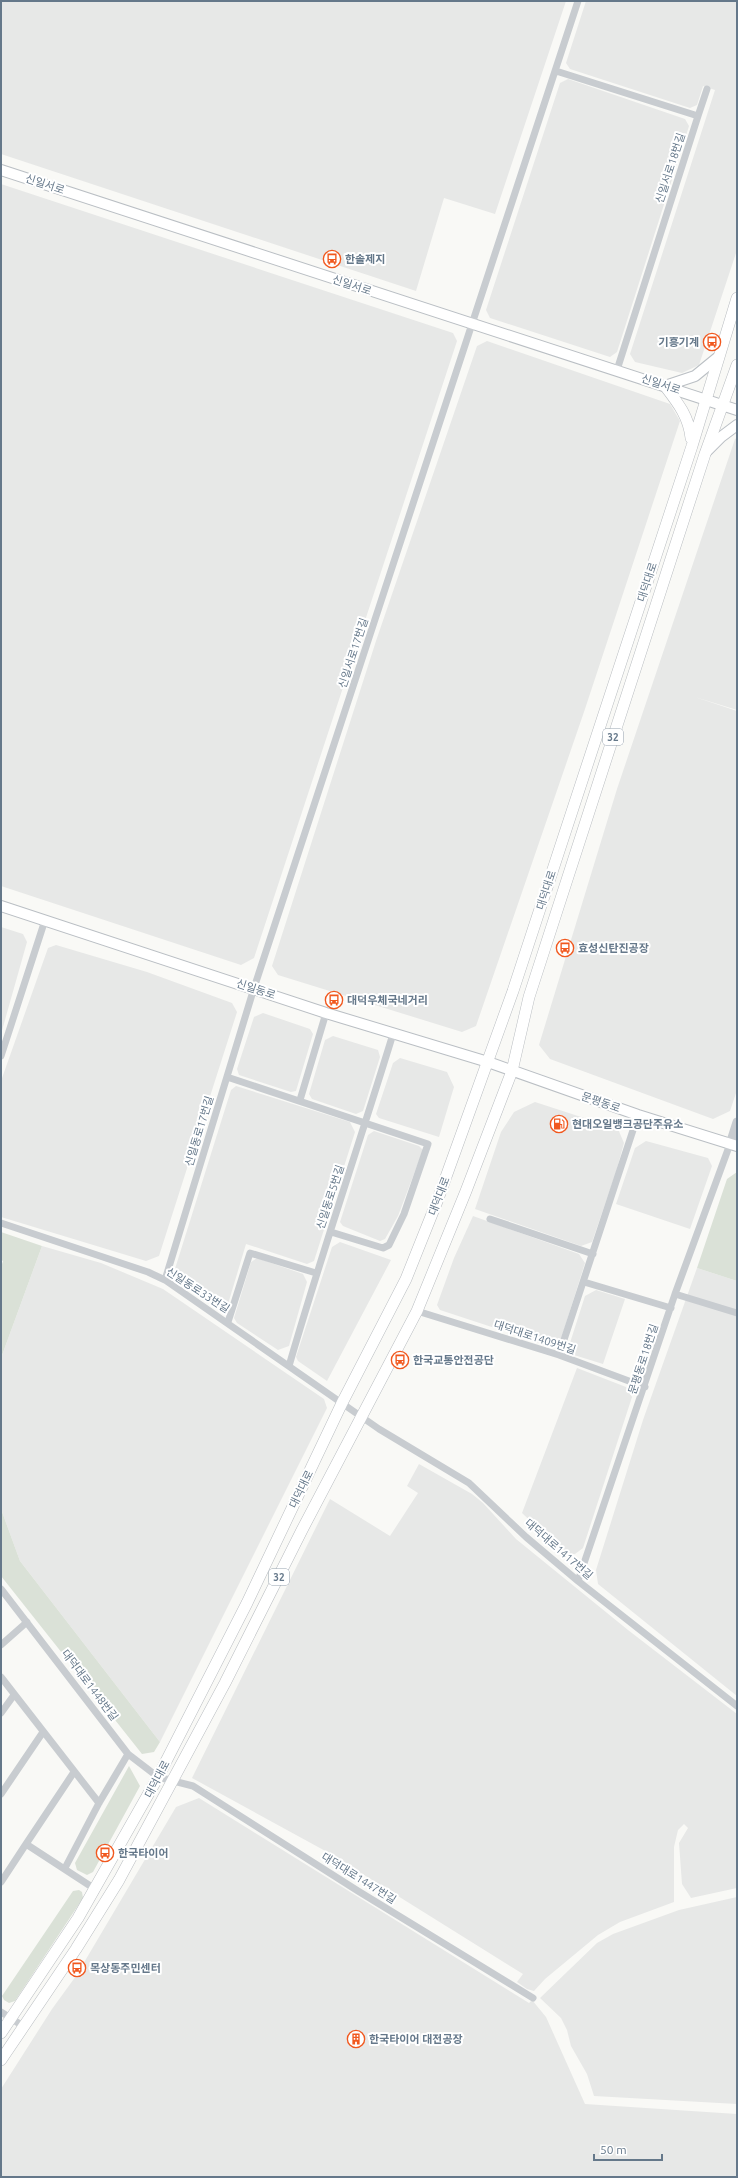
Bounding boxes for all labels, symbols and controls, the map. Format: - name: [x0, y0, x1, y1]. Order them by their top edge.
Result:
- street label: 신일서로18번길: [653, 131, 687, 205]
- street label: 신일서로: [24, 172, 66, 196]
- bus stop icon: 한솔제지: [322, 249, 342, 269]
- place label: 한솔제지: [345, 253, 385, 265]
- street label: 신일서로: [331, 273, 373, 297]
- bus stop icon: 기흥기계: [702, 332, 722, 352]
- place label: 기흥기계: [659, 336, 699, 348]
- street label: 신일서로: [640, 372, 682, 396]
- street label: 대덕대로: [635, 561, 659, 603]
- street label: 신일서로17번길: [336, 616, 370, 690]
- road number: 32: [603, 729, 623, 745]
- street label: 대덕대로: [534, 869, 558, 911]
- bus stop icon: 효성신탄진공장: [555, 938, 575, 958]
- place label: 효성신탄진공장: [578, 942, 649, 954]
- street label: 신일동로: [235, 977, 277, 1001]
- bus stop icon: 대덕우체국네거리: [324, 990, 344, 1010]
- place label: 대덕우체국네거리: [347, 994, 428, 1006]
- street label: 문평동로: [580, 1090, 622, 1114]
- street label: 신일동로17번길: [183, 1094, 215, 1168]
- fuel station icon: 현대오일뱅크공단주유소: [549, 1114, 569, 1134]
- place label: 현대오일뱅크공단주유소: [572, 1118, 683, 1130]
- street label: 신일동로5번길: [314, 1163, 346, 1231]
- street label: 대덕대로: [426, 1175, 452, 1217]
- street label: 신일동로33번길: [164, 1265, 232, 1315]
- street label: 대덕대로1409번길: [492, 1318, 578, 1356]
- street label: 문평동로18번길: [626, 1322, 660, 1396]
- bus stop icon: 한국교통안전공단: [390, 1350, 410, 1370]
- place label: 한국교통안전공단: [413, 1354, 494, 1366]
- street label: 대덕대로: [287, 1468, 315, 1510]
- street label: 대덕대로1417번길: [523, 1516, 595, 1582]
- road number: 32: [269, 1569, 289, 1585]
- street label: 대덕대로1448번길: [59, 1647, 121, 1723]
- street label: 대덕대로: [142, 1758, 172, 1800]
- bus stop icon: 한국타이어: [95, 1843, 115, 1863]
- place label: 한국타이어: [118, 1847, 169, 1859]
- street label: 대덕대로1447번길: [320, 1850, 398, 1906]
- bus stop icon: 목상동주민센터: [67, 1958, 87, 1978]
- place label: 목상동주민센터: [90, 1962, 161, 1974]
- building icon: 한국타이어 대전공장: [346, 2029, 366, 2049]
- place label: 한국타이어 대전공장: [369, 2033, 463, 2045]
- scale bar: [594, 2136, 662, 2162]
- text: 50 m: [600, 2143, 627, 2156]

